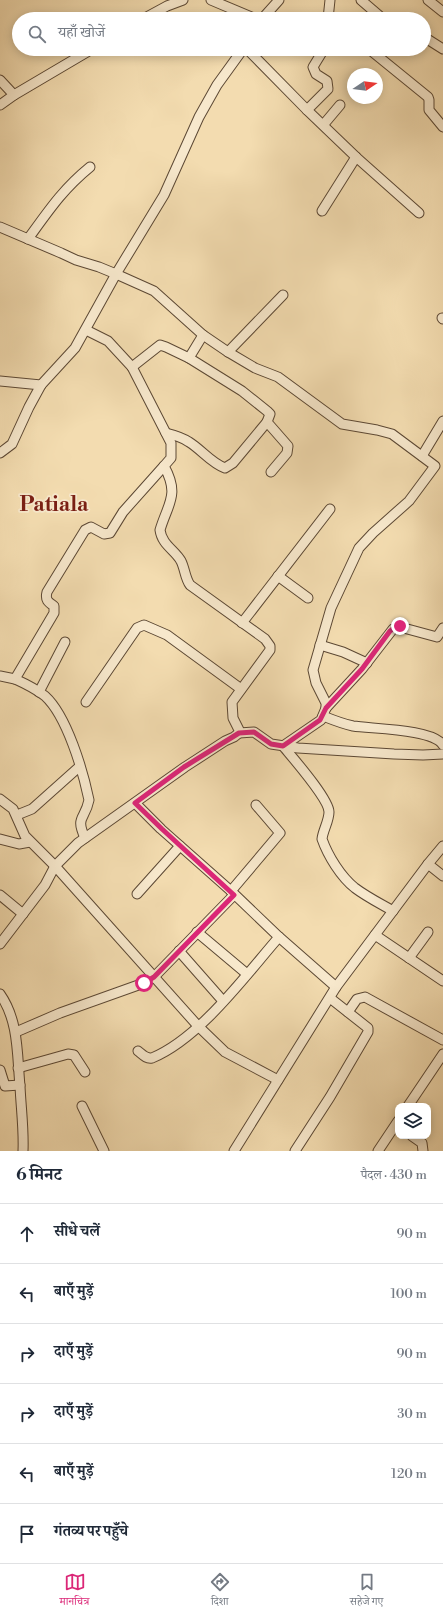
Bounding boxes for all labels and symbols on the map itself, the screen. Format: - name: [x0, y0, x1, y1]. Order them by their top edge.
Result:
- north arrow: [347, 68, 383, 104]
- district label: Patiala: [20, 492, 89, 518]
- route end: [391, 617, 409, 635]
- route start: [135, 974, 153, 992]

